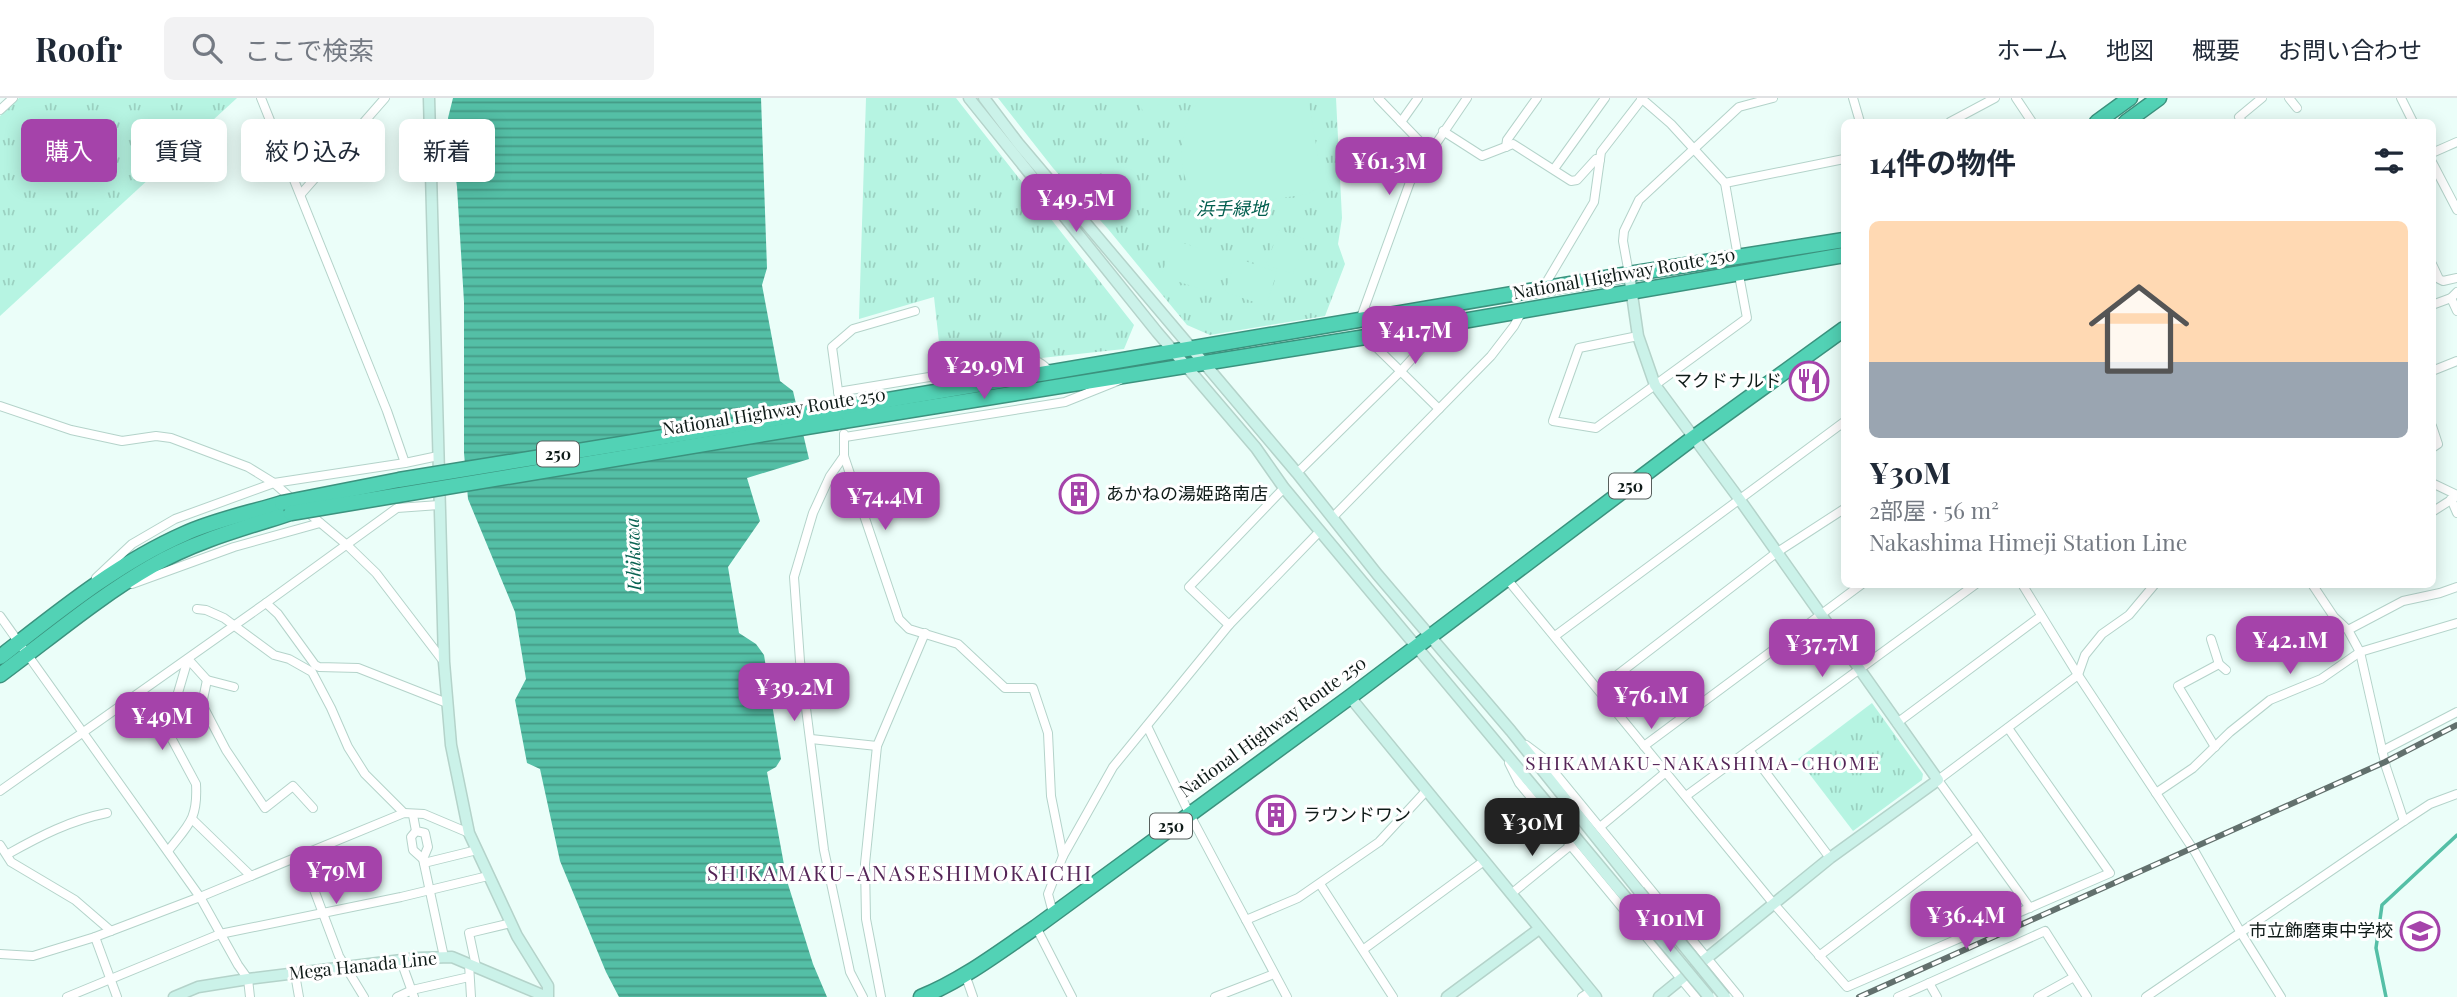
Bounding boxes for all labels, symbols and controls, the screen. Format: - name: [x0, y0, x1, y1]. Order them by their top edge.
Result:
- search box: [164, 17, 654, 80]
- text: Roofr: [35, 26, 122, 70]
- icon: search: [188, 29, 226, 67]
- text: ここで検索: [244, 32, 374, 67]
- text: ホーム: [1997, 33, 2068, 65]
- text: 地図: [2106, 33, 2154, 65]
- text: 概要: [2192, 33, 2240, 65]
- text: お問い合わせ: [2278, 33, 2422, 65]
- chip: 購入: [21, 119, 117, 182]
- chip: 賃貸: [131, 119, 227, 182]
- chip: 絞り込み: [241, 119, 385, 182]
- chip: 新着: [399, 119, 495, 182]
- pin: ¥61.3M: [1332, 138, 1446, 197]
- text: 14件の物件: [1869, 142, 2016, 182]
- icon: filters: [2370, 142, 2408, 180]
- text: ¥61.3M: [1351, 144, 1427, 175]
- pin: ¥49.5M: [1019, 174, 1133, 234]
- text: ¥49.5M: [1037, 181, 1115, 212]
- park label: 浜手緑地: [1196, 196, 1270, 220]
- street label: National Highway Route 250: [1511, 242, 1737, 304]
- icon: home: [2076, 266, 2202, 392]
- pin: ¥41.7M: [1358, 306, 1472, 366]
- text: ¥41.7M: [1378, 313, 1452, 344]
- pin: ¥29.9M: [927, 342, 1041, 401]
- text: ¥29.9M: [944, 348, 1024, 379]
- restaurant icon: マクドナルド: [1788, 360, 1830, 402]
- place label: マクドナルド: [1674, 368, 1782, 392]
- street label: National Highway Route 250: [661, 382, 887, 441]
- road number: 250: [537, 442, 579, 466]
- text: ¥30M: [1869, 452, 1951, 492]
- pin: ¥74.4M: [828, 472, 942, 532]
- building icon: あかねの湯姫路南店: [1058, 473, 1100, 515]
- road number: 250: [1609, 474, 1651, 498]
- text: ¥74.4M: [847, 479, 923, 510]
- place label: あかねの湯姫路南店: [1106, 481, 1268, 505]
- text: 2部屋 · 56 m²: [1869, 494, 1999, 525]
- water label: Ichikawa: [618, 517, 646, 592]
- text: Nakashima Himeji Station Line: [1869, 526, 2187, 557]
- pin: ¥42.1M: [2233, 616, 2347, 676]
- pin: ¥37.7M: [1765, 620, 1879, 679]
- text: ¥42.1M: [2252, 623, 2328, 654]
- text: ¥37.7M: [1785, 626, 1859, 657]
- street label: National Highway Route 250: [1174, 650, 1371, 802]
- pin: ¥39.2M: [737, 664, 851, 723]
- text: ¥39.2M: [754, 670, 834, 701]
- pin: ¥76.1M: [1594, 672, 1708, 731]
- text: ¥76.1M: [1613, 678, 1689, 709]
- pin: ¥49M: [121, 692, 203, 752]
- text: ¥49M: [131, 699, 193, 730]
- district label: SHIKAMAKU-NAKASHIMA-CHOME: [1525, 749, 1881, 775]
- building icon: ラウンドワン: [1255, 794, 1297, 836]
- pin: ¥30M: [1491, 798, 1573, 858]
- place label: ラウンドワン: [1303, 802, 1411, 826]
- text: ¥30M: [1501, 805, 1563, 836]
- road number: 250: [1150, 814, 1192, 838]
- pin: ¥79M: [295, 846, 377, 906]
- text: ¥79M: [306, 853, 366, 884]
- district label: SHIKAMAKU-ANASESHIMOKAICHI: [707, 858, 1093, 886]
- pin: ¥36.4M: [1909, 892, 2023, 951]
- pin: ¥101M: [1621, 894, 1719, 954]
- text: ¥36.4M: [1926, 898, 2006, 929]
- text: ¥101M: [1635, 901, 1705, 932]
- school or university icon: 市立飾磨東中学校: [2399, 910, 2441, 952]
- place label: 市立飾磨東中学校: [2249, 918, 2393, 942]
- street label: Mega Hanada Line: [288, 945, 438, 985]

